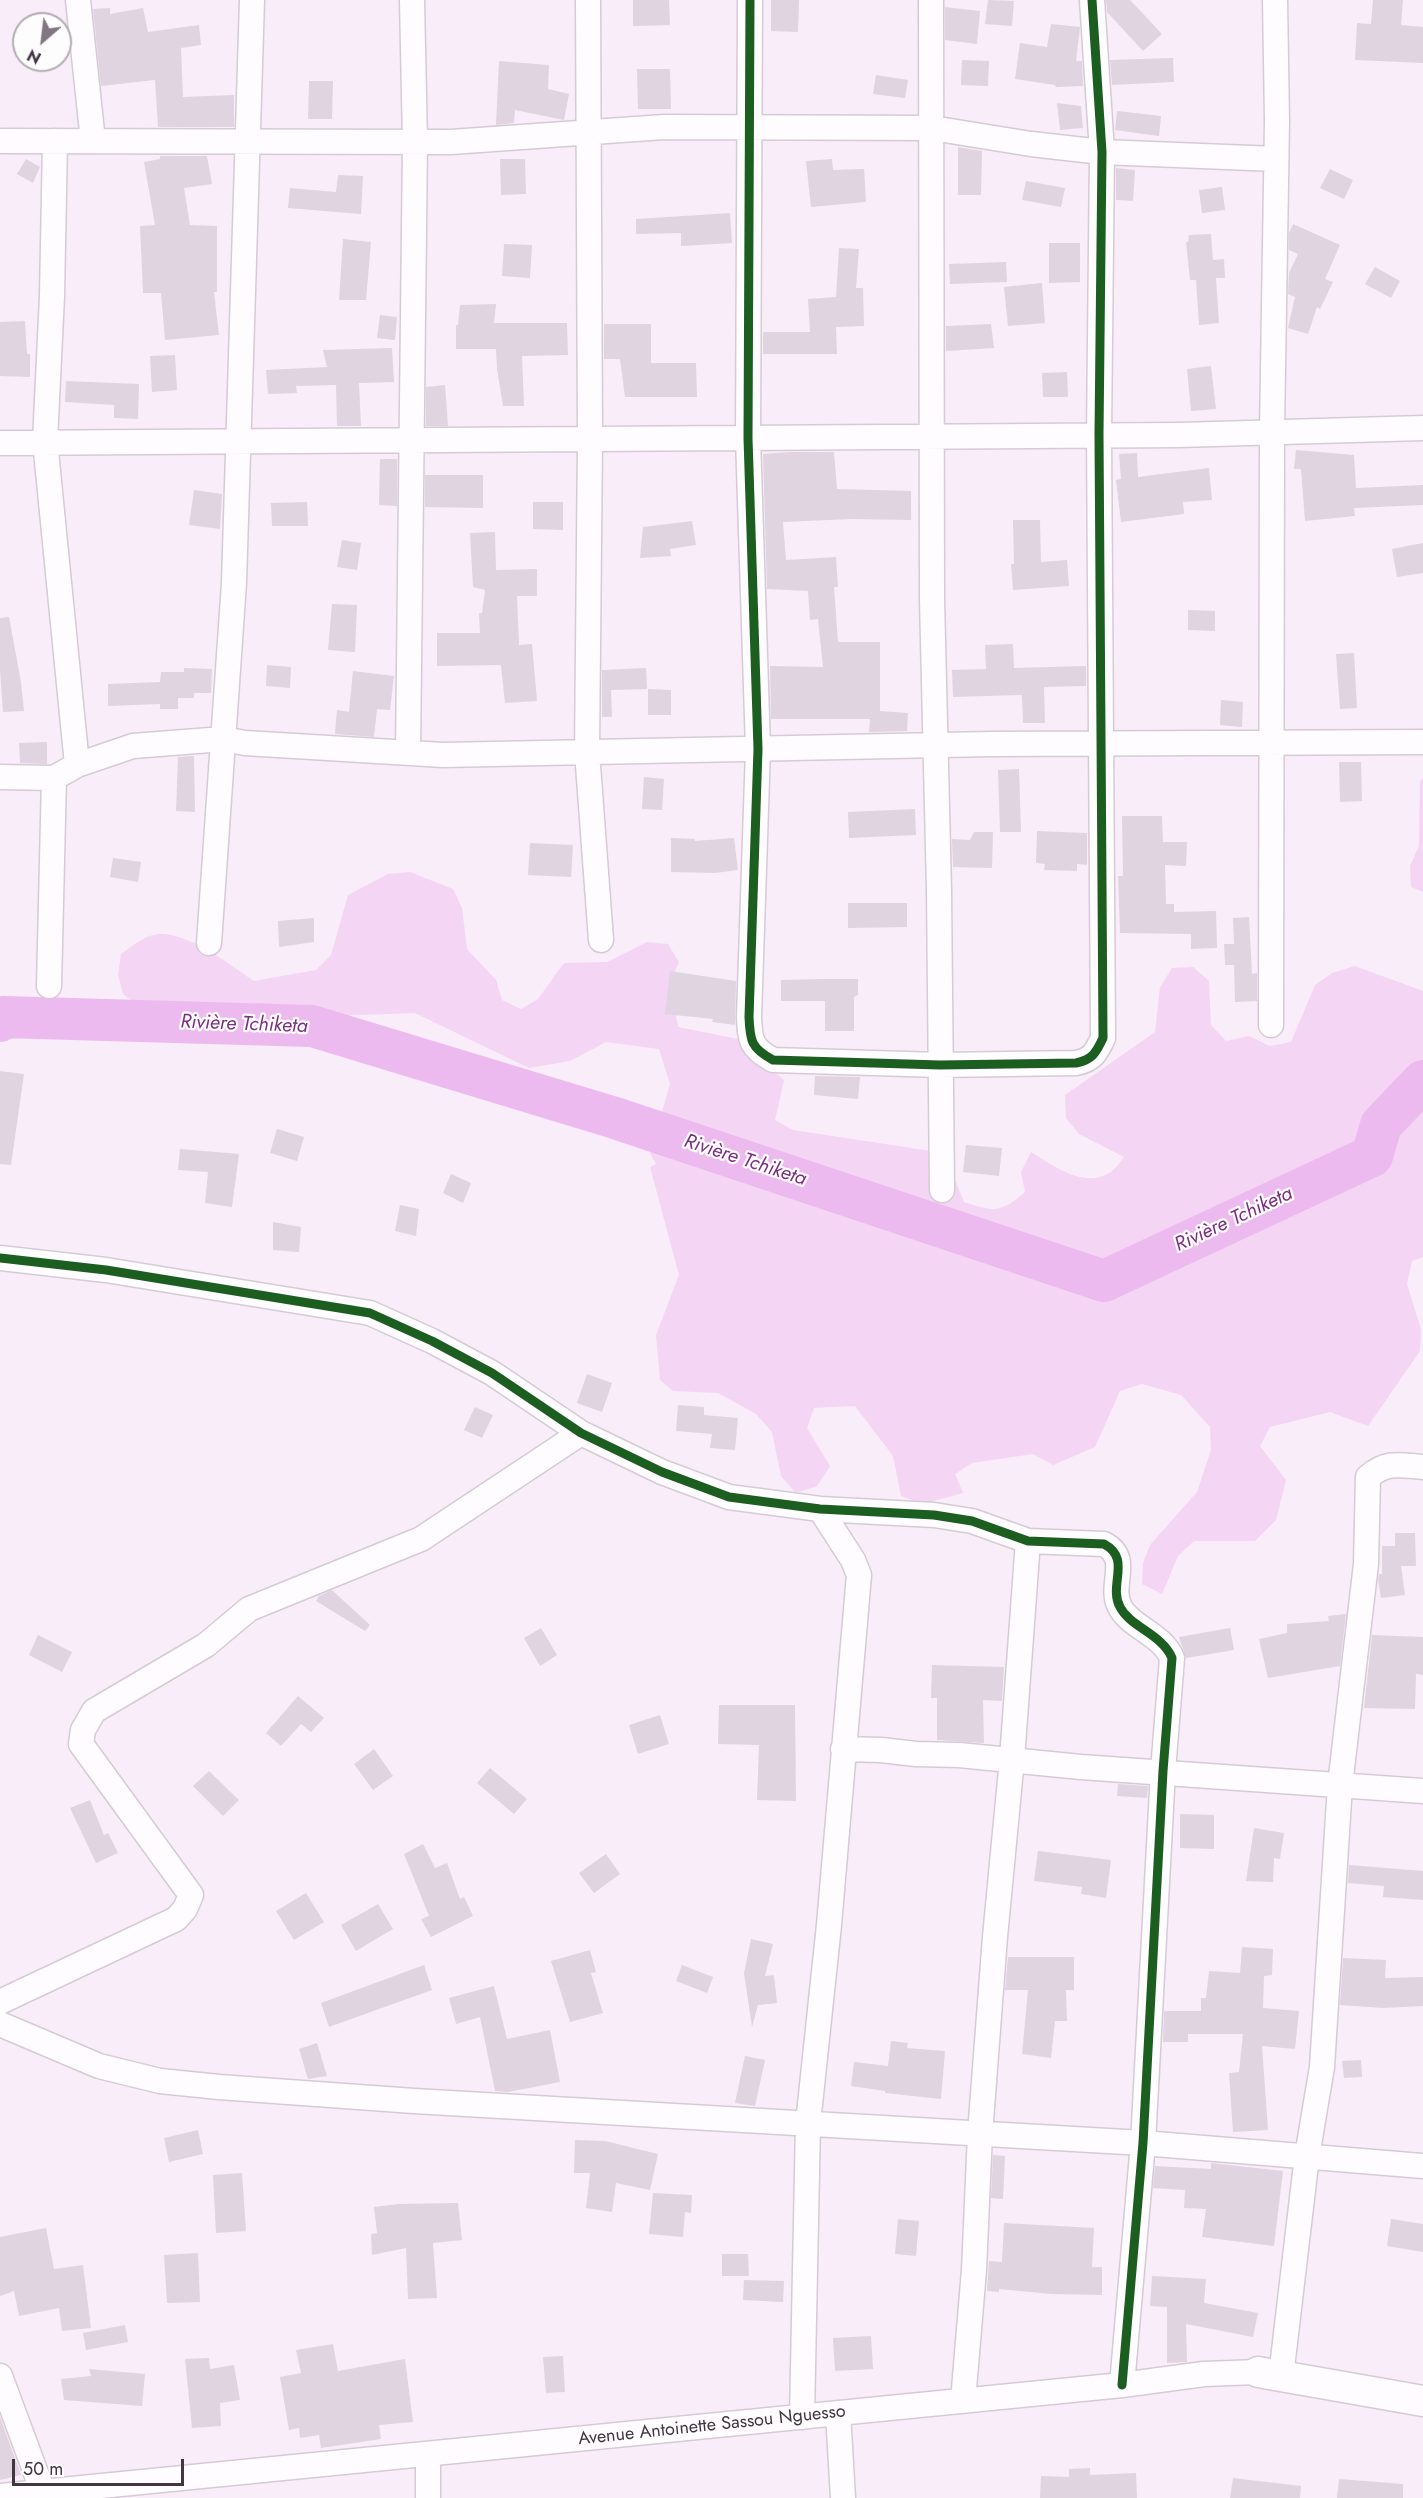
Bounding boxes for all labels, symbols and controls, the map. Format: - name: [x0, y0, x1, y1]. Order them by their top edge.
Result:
- north arrow: [12, 12, 72, 72]
- text: N: [23, 43, 45, 70]
- water label: Rivière Tchiketa: [180, 1011, 308, 1039]
- water label: Rivière Tchiketa: [681, 1130, 809, 1192]
- water label: Rivière Tchiketa: [1171, 1182, 1297, 1258]
- street label: Avenue Antoinette Sassou Nguesso: [577, 2401, 847, 2451]
- scale bar: [15, 2447, 188, 2485]
- text: 50 m: [23, 2456, 63, 2482]

